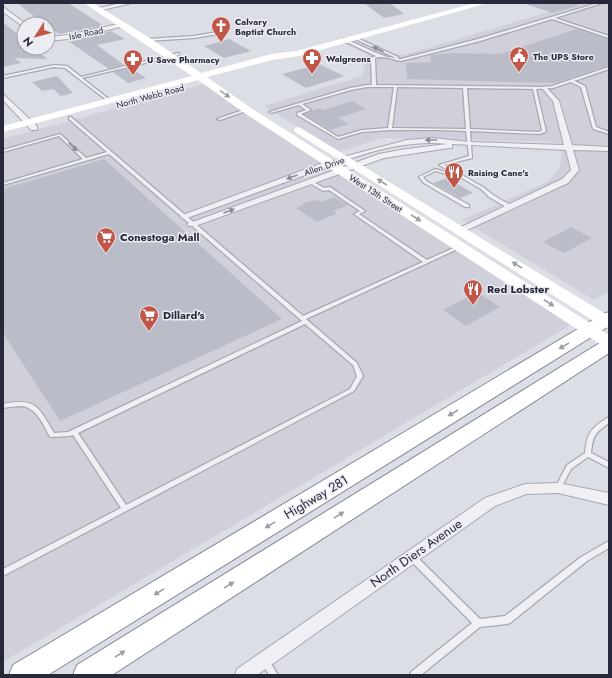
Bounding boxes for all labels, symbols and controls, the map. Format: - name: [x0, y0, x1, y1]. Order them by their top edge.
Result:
- church icon: Calvary Baptist Church: [210, 15, 232, 43]
- place label: Calvary Baptist Church: [235, 15, 296, 38]
- north arrow: [16, 16, 56, 56]
- street label: Isle Road: [68, 23, 104, 43]
- text: N: [19, 34, 37, 50]
- public building icon: The UPS Store: [508, 45, 530, 73]
- one-way arrow: [372, 46, 383, 52]
- pharmacy icon: Walgreens: [301, 47, 323, 75]
- pharmacy icon: U Save Pharmacy: [122, 48, 144, 76]
- place label: The UPS Store: [533, 50, 594, 63]
- place label: Walgreens: [326, 52, 371, 65]
- place label: U Save Pharmacy: [147, 53, 220, 66]
- street label: North Webb Road: [115, 81, 185, 111]
- one-way arrow: [219, 90, 230, 98]
- one-way arrow: [424, 137, 437, 144]
- one-way arrow: [68, 142, 78, 152]
- street label: Allen Drive: [302, 153, 346, 179]
- restaurant icon: Raising Cane's: [443, 161, 465, 189]
- place label: Raising Cane's: [468, 166, 528, 179]
- street label: West 13th Street: [347, 171, 406, 216]
- one-way arrow: [286, 175, 298, 181]
- one-way arrow: [377, 178, 387, 186]
- one-way arrow: [223, 207, 235, 213]
- one-way arrow: [411, 214, 421, 222]
- supermarket icon: Conestoga Mall: [95, 226, 117, 254]
- place label: Conestoga Mall: [120, 229, 199, 245]
- one-way arrow: [511, 262, 523, 269]
- restaurant icon: Red Lobster: [462, 278, 484, 306]
- place label: Red Lobster: [487, 281, 549, 297]
- one-way arrow: [543, 300, 555, 307]
- supermarket icon: Dillard's: [138, 304, 160, 332]
- place label: Dillard's: [163, 307, 205, 323]
- one-way arrow: [558, 342, 570, 349]
- one-way arrow: [447, 410, 459, 417]
- street label: Highway 281: [280, 470, 352, 524]
- one-way arrow: [334, 511, 344, 519]
- street label: North Diers Avenue: [366, 514, 466, 592]
- one-way arrow: [264, 521, 276, 528]
- one-way arrow: [223, 581, 235, 588]
- one-way arrow: [153, 589, 165, 596]
- one-way arrow: [114, 650, 125, 658]

